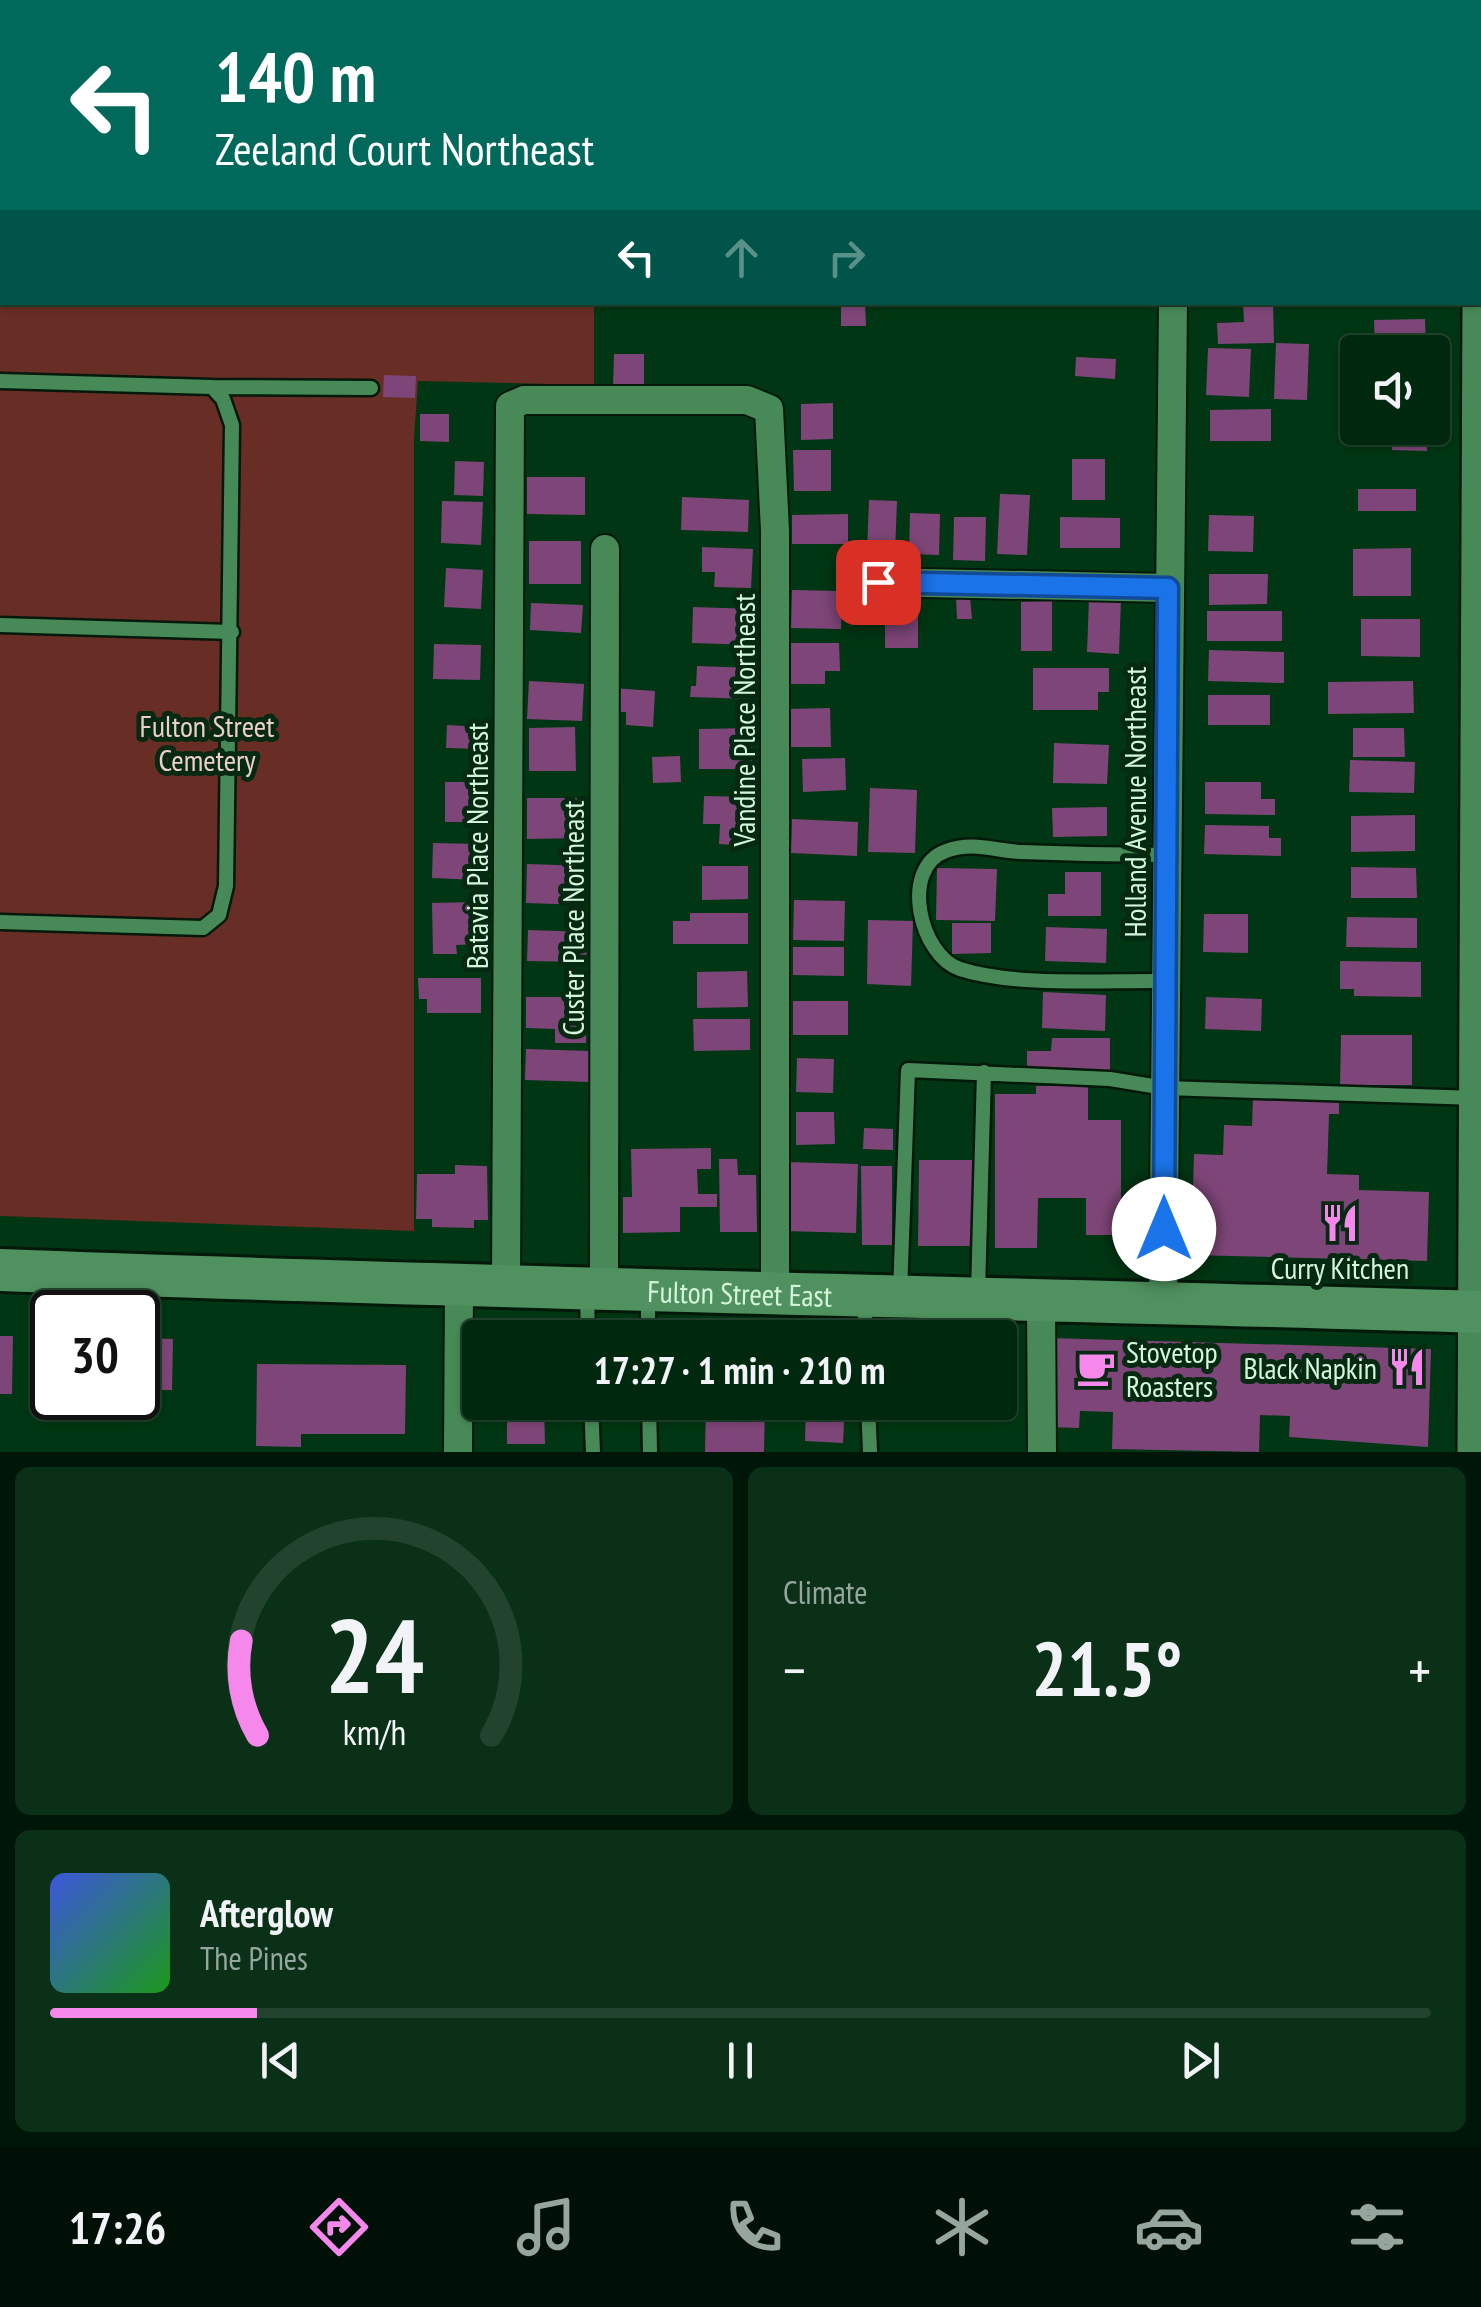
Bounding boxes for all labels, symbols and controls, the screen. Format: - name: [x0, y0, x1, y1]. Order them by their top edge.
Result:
- text: 140 m: [215, 31, 376, 121]
- icon: left: [50, 40, 180, 170]
- text: Zeeland Court Northeast: [215, 119, 594, 177]
- icon: left: [609, 230, 664, 285]
- icon: ahead: [714, 230, 769, 285]
- icon: right: [819, 230, 874, 285]
- map controls: [1340, 335, 1450, 445]
- button: sound: [1340, 335, 1450, 445]
- pin: [836, 540, 921, 625]
- icon: arrive: [851, 555, 906, 610]
- street label: Vandine Place Northeast: [724, 593, 763, 847]
- street label: Holland Avenue Northeast: [1115, 666, 1154, 938]
- park label: Fulton Street Cemetery: [140, 706, 275, 779]
- street label: Batavia Place Northeast: [457, 722, 496, 969]
- street label: Custer Place Northeast: [553, 800, 592, 1036]
- position arrow: [1112, 1177, 1216, 1281]
- restaurant icon: Curry Kitchen: [1319, 1202, 1361, 1244]
- place label: Curry Kitchen: [1271, 1248, 1409, 1287]
- street label: Fulton Street East: [647, 1271, 833, 1314]
- speed limit sign: 30: [30, 1290, 160, 1420]
- place label: Stovetop Roasters: [1126, 1332, 1218, 1405]
- text: 17:27 · 1 min · 210 m: [593, 1345, 886, 1394]
- restaurant icon: Black Napkin: [1386, 1346, 1428, 1388]
- cafe icon: Stovetop Roasters: [1075, 1347, 1117, 1389]
- place label: Black Napkin: [1243, 1348, 1377, 1387]
- text: Climate: [783, 1571, 867, 1613]
- text: 24: [324, 1587, 424, 1722]
- text: 21.5°: [1032, 1620, 1182, 1717]
- text: −: [783, 1634, 806, 1705]
- text: +: [1408, 1634, 1431, 1705]
- text: km/h: [342, 1709, 406, 1755]
- text: Afterglow: [200, 1888, 333, 1937]
- text: The Pines: [200, 1937, 308, 1979]
- icon: previous: [253, 2033, 308, 2088]
- icon: pause: [713, 2033, 768, 2088]
- icon: next: [1173, 2033, 1228, 2088]
- icon: directions: [304, 2192, 374, 2262]
- icon: music: [511, 2192, 581, 2262]
- icon: phone: [719, 2192, 789, 2262]
- icon: climate: [927, 2192, 997, 2262]
- icon: car: [1134, 2192, 1204, 2262]
- icon: filters: [1342, 2192, 1412, 2262]
- text: 17:26: [69, 2198, 166, 2256]

